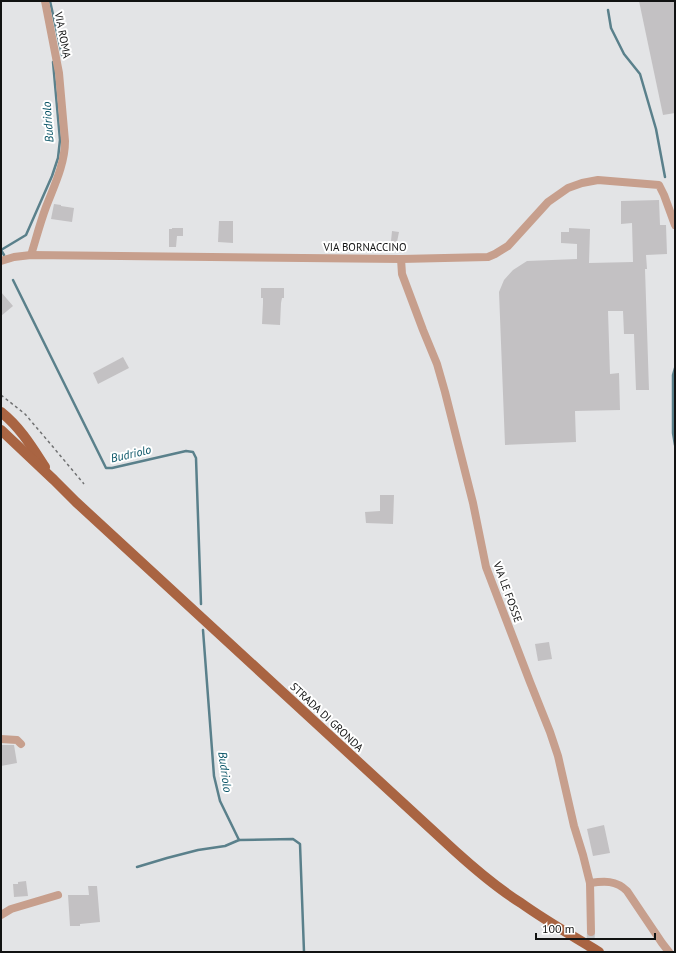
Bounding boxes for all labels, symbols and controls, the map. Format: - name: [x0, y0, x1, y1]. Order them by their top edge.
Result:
- street label: VIA ROMA: [51, 10, 74, 60]
- water label: Budriolo: [39, 101, 56, 143]
- street label: VIA BORNACCINO: [323, 240, 406, 254]
- water label: Budriolo: [109, 442, 153, 465]
- street label: VIA LE FOSSE: [490, 559, 526, 624]
- street label: STRADA DI GRONDA: [288, 680, 367, 755]
- water label: Budriolo: [215, 751, 236, 793]
- scale bar: [536, 915, 655, 941]
- text: 100 m: [542, 921, 575, 936]

